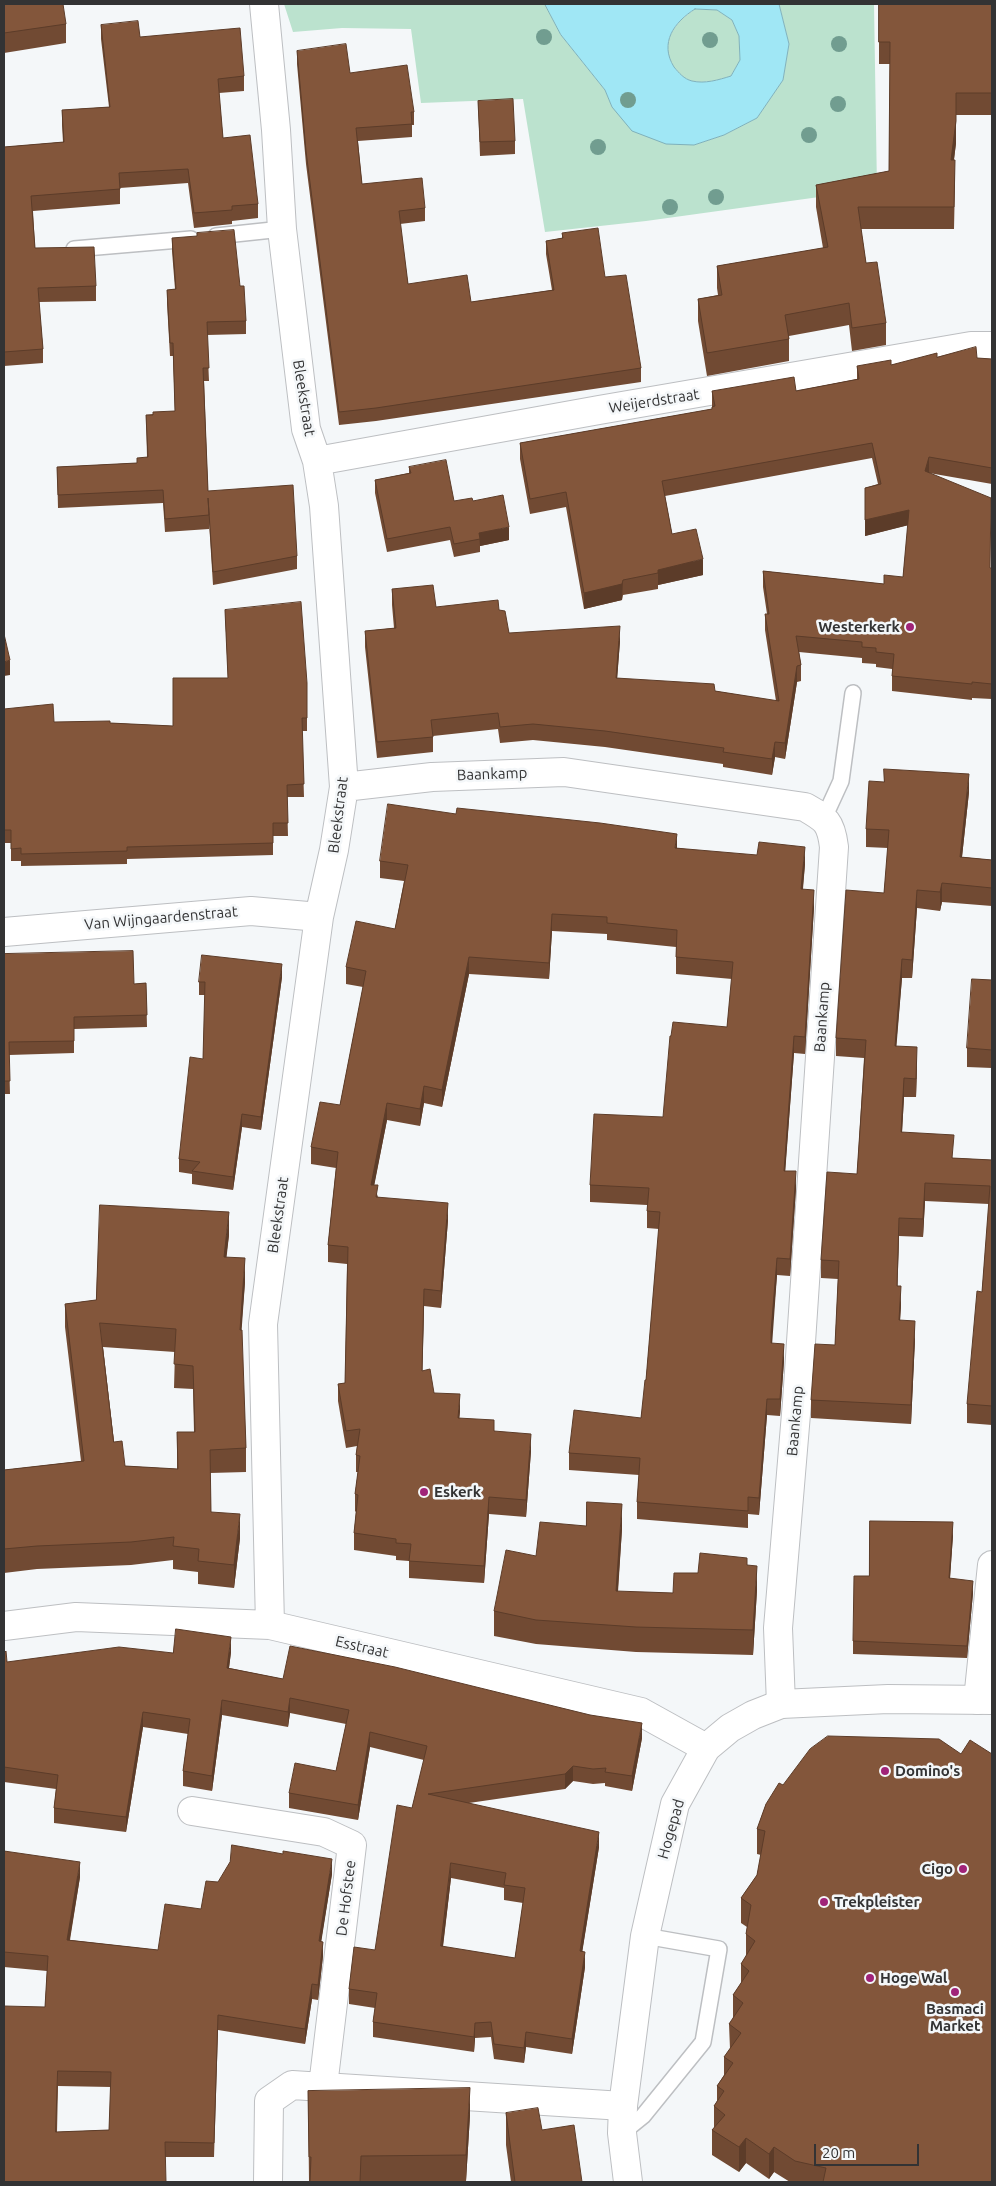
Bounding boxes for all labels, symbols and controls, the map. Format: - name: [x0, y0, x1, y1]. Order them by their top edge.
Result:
- street label: Bleekstraat: [289, 359, 319, 437]
- street label: Weijerdstraat: [607, 385, 701, 417]
- place label: Westerkerk: [818, 618, 900, 636]
- marker: Westerkerk: [904, 621, 916, 633]
- street label: Baankamp: [456, 764, 528, 784]
- street label: Bleekstraat: [324, 776, 352, 854]
- street label: Van Wijngaardenstraat: [84, 902, 238, 934]
- street label: Baankamp: [811, 981, 833, 1053]
- street label: Bleekstraat: [264, 1176, 292, 1254]
- street label: Baankamp: [783, 1385, 807, 1457]
- place label: Eskerk: [434, 1483, 481, 1501]
- marker: Eskerk: [418, 1486, 430, 1498]
- street label: Esstraat: [334, 1632, 390, 1662]
- place label: Domino's: [895, 1762, 960, 1780]
- marker: Domino's: [879, 1765, 891, 1777]
- street label: Hogepad: [654, 1797, 688, 1861]
- street label: De Hofstee: [332, 1859, 360, 1937]
- place label: Cigo: [921, 1860, 953, 1878]
- marker: Cigo: [957, 1863, 969, 1875]
- place label: Trekpleister: [834, 1893, 920, 1911]
- marker: Trekpleister: [818, 1896, 830, 1908]
- place label: Hoge Wal: [880, 1969, 947, 1987]
- marker: Hoge Wal: [864, 1972, 876, 1984]
- marker: Basmaci Market: [949, 1986, 961, 1998]
- place label: Basmaci Market: [926, 2000, 984, 2035]
- scale bar: [816, 2134, 921, 2166]
- text: 20 m: [822, 2144, 855, 2161]

